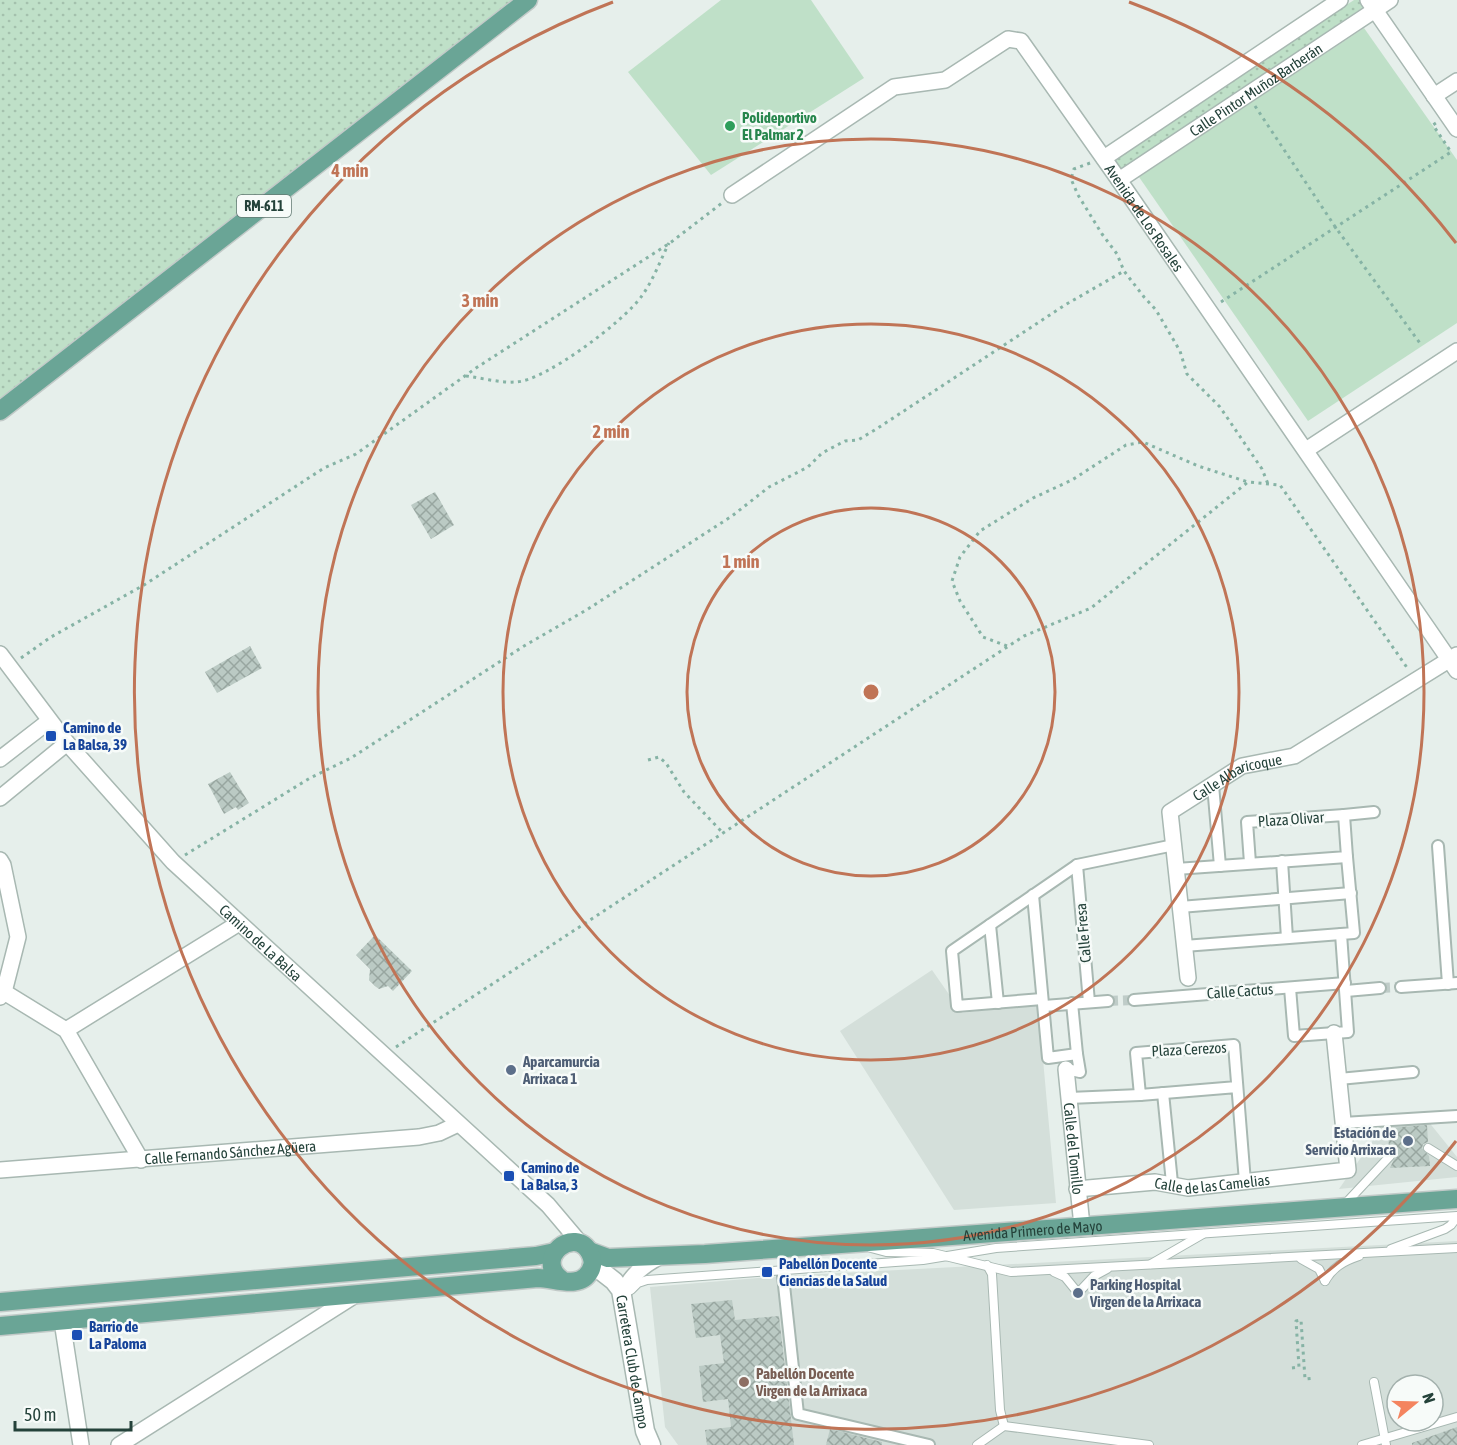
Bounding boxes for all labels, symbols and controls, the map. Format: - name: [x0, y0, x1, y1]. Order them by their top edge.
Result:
- street label: Calle Pintor Muñoz Barberán: [1186, 39, 1325, 139]
- place label: Polideportivo El Palmar 2: [742, 109, 817, 143]
- marker: Polideportivo El Palmar 2: [723, 119, 737, 133]
- text: 4 min: [331, 160, 369, 181]
- street label: Avenida de Los Rosales: [1102, 161, 1188, 274]
- road number: RM-611: [237, 195, 291, 217]
- text: 3 min: [462, 290, 499, 311]
- text: 2 min: [593, 421, 630, 442]
- text: 1 min: [723, 551, 760, 572]
- centre of rings: [861, 682, 881, 702]
- place label: Camino de La Balsa, 39: [63, 719, 127, 753]
- marker: Camino de La Balsa, 39: [44, 729, 58, 743]
- street label: Calle Albaricoque: [1189, 750, 1283, 804]
- street label: Plaza Olivar: [1257, 808, 1325, 830]
- street label: Camino de La Balsa: [216, 901, 306, 984]
- street label: Calle Fresa: [1072, 903, 1094, 963]
- street label: Calle Cactus: [1206, 980, 1274, 1002]
- street label: Plaza Cerezos: [1151, 1039, 1227, 1059]
- place label: Aparcamurcia Arrixaca 1: [522, 1053, 600, 1087]
- marker: Aparcamurcia Arrixaca 1: [504, 1063, 518, 1077]
- street label: Calle del Tomillo: [1061, 1102, 1087, 1195]
- place label: Estación de Servicio Arrixaca: [1306, 1124, 1396, 1158]
- marker: Estación de Servicio Arrixaca: [1401, 1134, 1415, 1148]
- street label: Calle Fernando Sánchez Agüera: [144, 1137, 317, 1167]
- place label: Camino de La Balsa, 3: [521, 1159, 579, 1193]
- marker: Camino de La Balsa, 3: [502, 1169, 516, 1183]
- street label: Calle de las Camelias: [1153, 1170, 1271, 1197]
- street label: Avenida Primero de Mayo: [963, 1216, 1103, 1244]
- place label: Pabellón Docente Ciencias de la Salud: [779, 1255, 887, 1289]
- marker: Pabellón Docente Ciencias de la Salud: [760, 1265, 774, 1279]
- place label: Parking Hospital Virgen de la Arrixaca: [1089, 1276, 1201, 1310]
- marker: Parking Hospital Virgen de la Arrixaca: [1071, 1286, 1085, 1300]
- street label: Carretera Club de Campo: [613, 1294, 653, 1430]
- place label: Barrio de La Paloma: [89, 1318, 147, 1352]
- marker: Barrio de La Paloma: [70, 1328, 84, 1342]
- place label: Pabellón Docente Virgen de la Arrixaca: [755, 1365, 867, 1399]
- north arrow: [1385, 1373, 1445, 1433]
- marker: Pabellón Docente Virgen de la Arrixaca: [737, 1375, 751, 1389]
- text: N: [1419, 1391, 1439, 1406]
- scale bar: [15, 1394, 130, 1432]
- text: 50 m: [24, 1404, 56, 1425]

